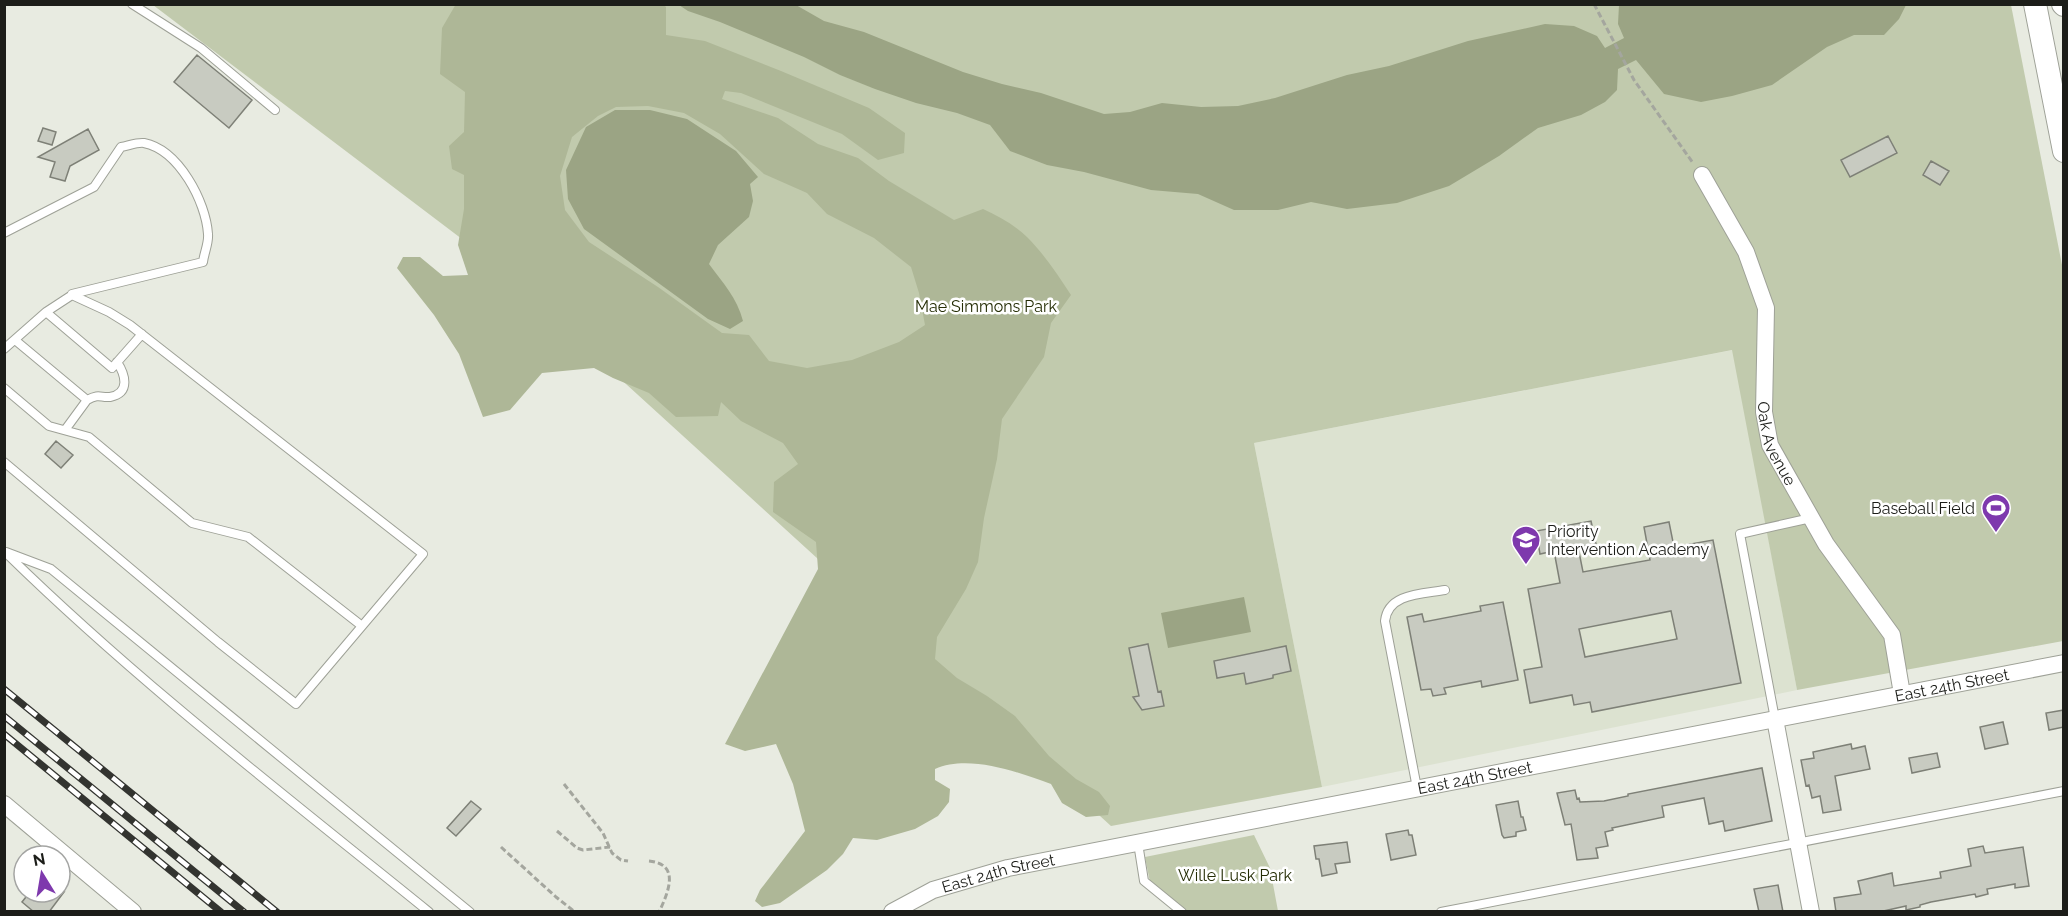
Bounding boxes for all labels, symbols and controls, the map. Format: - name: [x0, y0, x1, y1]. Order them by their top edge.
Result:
- park label: Mae Simmons Park: [915, 297, 1058, 316]
- street label: Oak Avenue: [1754, 401, 1800, 489]
- sports icon: Baseball Field: [1980, 492, 2012, 534]
- place label: Baseball Field: [1871, 499, 1975, 518]
- place label: Priority Intervention Academy: [1547, 522, 1710, 559]
- school or university icon: Priority Intervention Academy: [1510, 524, 1542, 566]
- street label: East 24th Street: [1893, 664, 2011, 705]
- street label: East 24th Street: [1416, 757, 1534, 798]
- north arrow: [12, 844, 72, 904]
- text: N: [31, 849, 47, 870]
- street label: East 24th Street: [939, 850, 1057, 896]
- park label: Wille Lusk Park: [1178, 866, 1293, 885]

